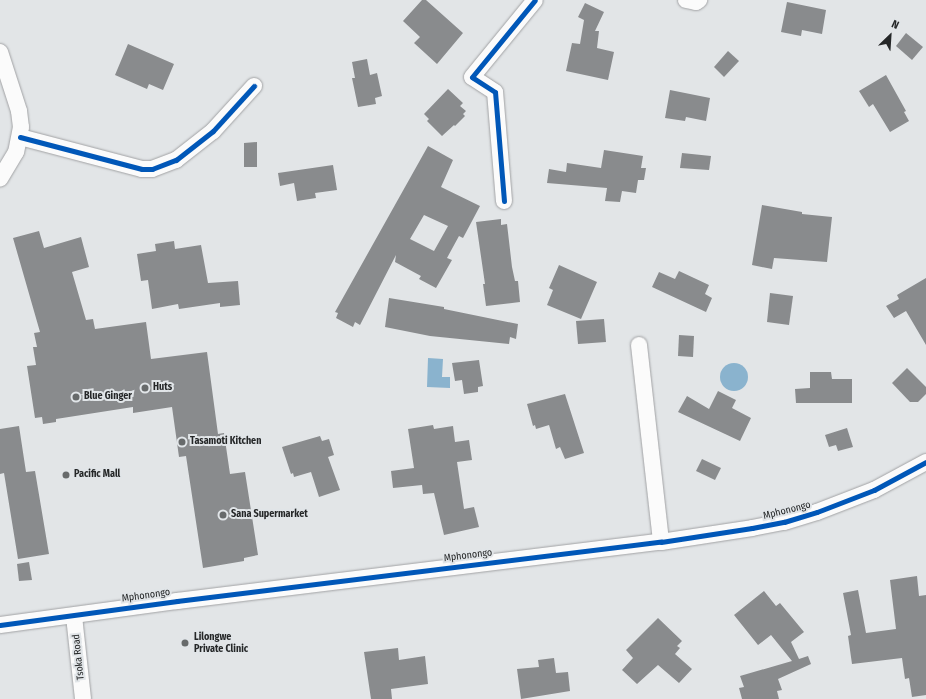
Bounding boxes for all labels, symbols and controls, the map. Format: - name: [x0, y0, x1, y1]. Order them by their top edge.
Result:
- north arrow: [870, 16, 910, 56]
- text: N: [890, 17, 901, 32]
- place label: Huts: [153, 382, 172, 394]
- marker: Huts: [140, 383, 150, 393]
- place label: Blue Ginger: [84, 391, 132, 403]
- marker: Blue Ginger: [71, 392, 81, 402]
- place label: Tasamoti Kitchen: [190, 436, 261, 448]
- marker: Tasamoti Kitchen: [177, 437, 187, 447]
- place label: Pacific Mall: [74, 469, 120, 481]
- marker: Pacific Mall: [61, 470, 71, 480]
- street label: Mphonongo: [762, 499, 812, 523]
- place label: Sana Supermarket: [231, 509, 308, 521]
- marker: Sana Supermarket: [218, 510, 228, 520]
- street label: Mphonongo: [443, 547, 493, 565]
- street label: Mphonongo: [121, 587, 171, 605]
- place label: Lilongwe Private Clinic: [194, 631, 248, 654]
- street label: Tsoka Road: [71, 633, 87, 681]
- marker: Lilongwe Private Clinic: [179, 637, 191, 649]

